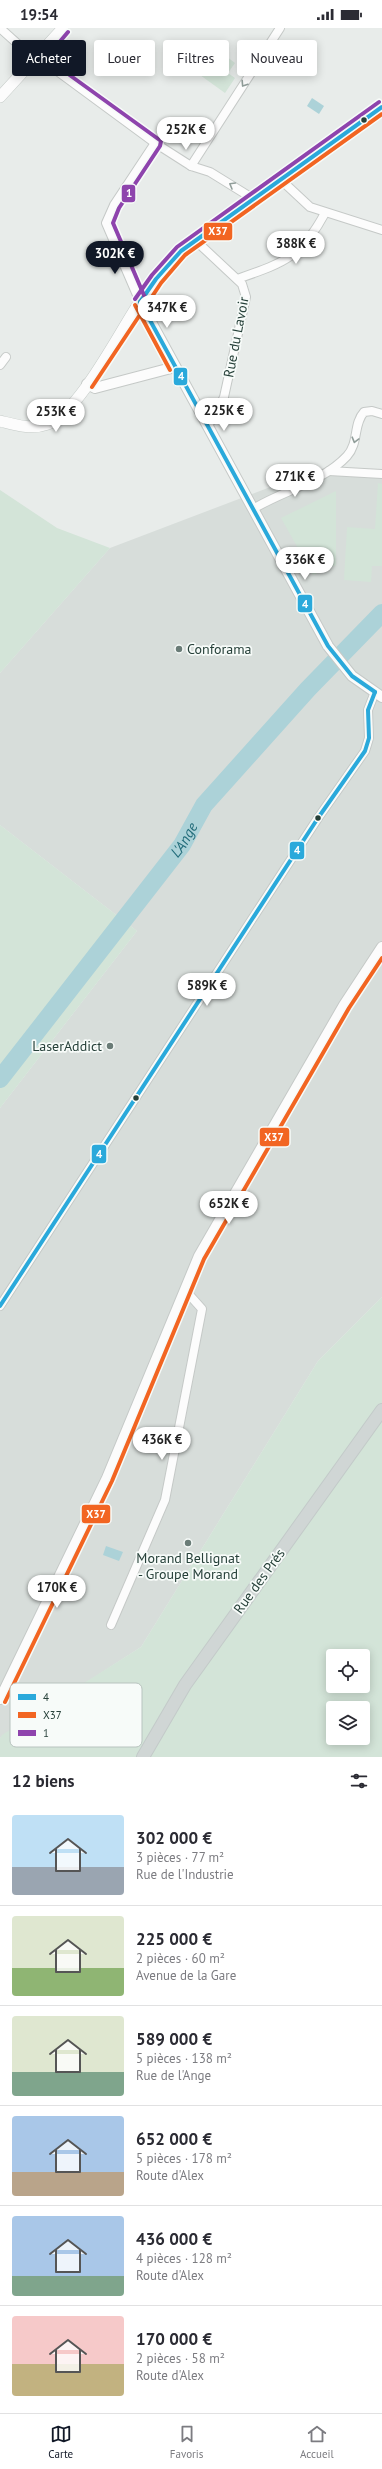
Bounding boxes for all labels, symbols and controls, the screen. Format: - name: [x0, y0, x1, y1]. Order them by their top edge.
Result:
- text: 19:54: [20, 5, 58, 24]
- chip: Acheter: [12, 40, 86, 76]
- chip: Louer: [94, 40, 155, 76]
- chip: Filtres: [163, 40, 229, 76]
- chip: Nouveau: [237, 40, 317, 76]
- one-way arrow: [241, 80, 248, 87]
- unlabelled marker: [359, 115, 369, 125]
- pin: 252K €: [153, 117, 219, 151]
- text: 252K €: [166, 121, 206, 138]
- one-way arrow: [229, 182, 236, 189]
- line badge: 1: [121, 184, 136, 203]
- text: 1: [126, 186, 132, 200]
- line badge: X37: [203, 222, 233, 241]
- text: X37: [208, 224, 228, 238]
- pin: 388K €: [263, 231, 329, 265]
- text: 388K €: [276, 235, 316, 252]
- pin: 302K €: [82, 241, 148, 275]
- text: 302K €: [95, 245, 135, 262]
- pin: 347K €: [134, 295, 200, 329]
- street label: Rue du Lavoir: [219, 295, 253, 379]
- text: 347K €: [147, 299, 187, 316]
- line badge: 4: [173, 367, 188, 386]
- text: 4: [178, 369, 185, 383]
- pin: 225K €: [191, 398, 257, 432]
- pin: 253K €: [23, 399, 89, 433]
- text: 225K €: [204, 402, 244, 419]
- text: 253K €: [36, 403, 76, 420]
- one-way arrow: [351, 437, 360, 444]
- pin: 271K €: [262, 464, 328, 498]
- text: 271K €: [275, 468, 315, 485]
- pin: 336K €: [272, 547, 338, 581]
- text: 336K €: [285, 551, 325, 568]
- line badge: 4: [297, 594, 313, 613]
- text: 4: [302, 597, 309, 611]
- place label: Conforama: [187, 640, 252, 658]
- marker: Conforama: [174, 644, 184, 654]
- unlabelled marker: [313, 813, 323, 823]
- water label: L'Ange: [166, 819, 202, 861]
- line badge: 4: [289, 841, 305, 860]
- text: 4: [294, 843, 301, 857]
- pin: 589K €: [174, 973, 240, 1007]
- text: 589K €: [187, 977, 227, 994]
- place label: LaserAddict: [32, 1037, 102, 1055]
- marker: LaserAddict: [105, 1041, 115, 1051]
- unlabelled marker: [131, 1093, 141, 1103]
- line badge: X37: [259, 1127, 290, 1147]
- text: X37: [264, 1130, 284, 1144]
- line badge: 4: [91, 1144, 107, 1164]
- text: 4: [96, 1147, 103, 1161]
- pin: 652K €: [196, 1191, 262, 1225]
- text: 652K €: [209, 1195, 249, 1212]
- pin: 436K €: [129, 1427, 195, 1461]
- text: 436K €: [142, 1431, 182, 1448]
- line badge: X37: [81, 1504, 111, 1524]
- text: X37: [86, 1507, 106, 1521]
- marker: Morand Bellignat - Groupe Morand: [183, 1538, 193, 1548]
- street label: Rue des Prés: [229, 1545, 289, 1617]
- place label: Morand Bellignat - Groupe Morand: [136, 1549, 240, 1583]
- pin: 170K €: [24, 1575, 90, 1609]
- text: 170K €: [37, 1579, 77, 1596]
- map controls: [326, 1649, 370, 1745]
- button: locate: [326, 1649, 370, 1693]
- legend: [10, 1683, 142, 1747]
- text: 4: [43, 1690, 49, 1704]
- button: layers: [326, 1701, 370, 1745]
- text: X37: [43, 1708, 62, 1722]
- text: 1: [43, 1726, 49, 1740]
- text: 12 biens: [12, 1770, 74, 1792]
- icon: filters: [348, 1770, 370, 1792]
- text: 302 000 €: [136, 1827, 212, 1849]
- icon: home: [44, 1831, 92, 1879]
- text: 3 pièces · 77 m²: [136, 1849, 224, 1866]
- text: Rue de l'Industrie: [136, 1866, 234, 1883]
- text: 225 000 €: [136, 1928, 212, 1950]
- icon: home: [44, 1932, 92, 1980]
- text: 2 pièces · 60 m²: [136, 1950, 225, 1967]
- text: Avenue de la Gare: [136, 1967, 236, 1984]
- text: 589 000 €: [136, 2028, 212, 2050]
- icon: home: [44, 2032, 92, 2080]
- text: 5 pièces · 138 m²: [136, 2050, 232, 2067]
- text: Rue de l'Ange: [136, 2067, 211, 2084]
- text: 652 000 €: [136, 2128, 212, 2150]
- icon: home: [44, 2132, 92, 2180]
- text: 5 pièces · 178 m²: [136, 2150, 232, 2167]
- text: Route d'Alex: [136, 2167, 204, 2184]
- text: 436 000 €: [136, 2228, 212, 2250]
- icon: home: [44, 2232, 92, 2280]
- text: 4 pièces · 128 m²: [136, 2250, 232, 2267]
- text: Route d'Alex: [136, 2267, 204, 2284]
- text: 170 000 €: [136, 2328, 212, 2350]
- icon: home: [44, 2332, 92, 2380]
- text: 2 pièces · 58 m²: [136, 2350, 225, 2367]
- text: Route d'Alex: [136, 2367, 204, 2384]
- tab: Carte: [48, 2423, 73, 2461]
- tab: Favoris: [170, 2423, 203, 2461]
- tab: Accueil: [300, 2423, 334, 2461]

